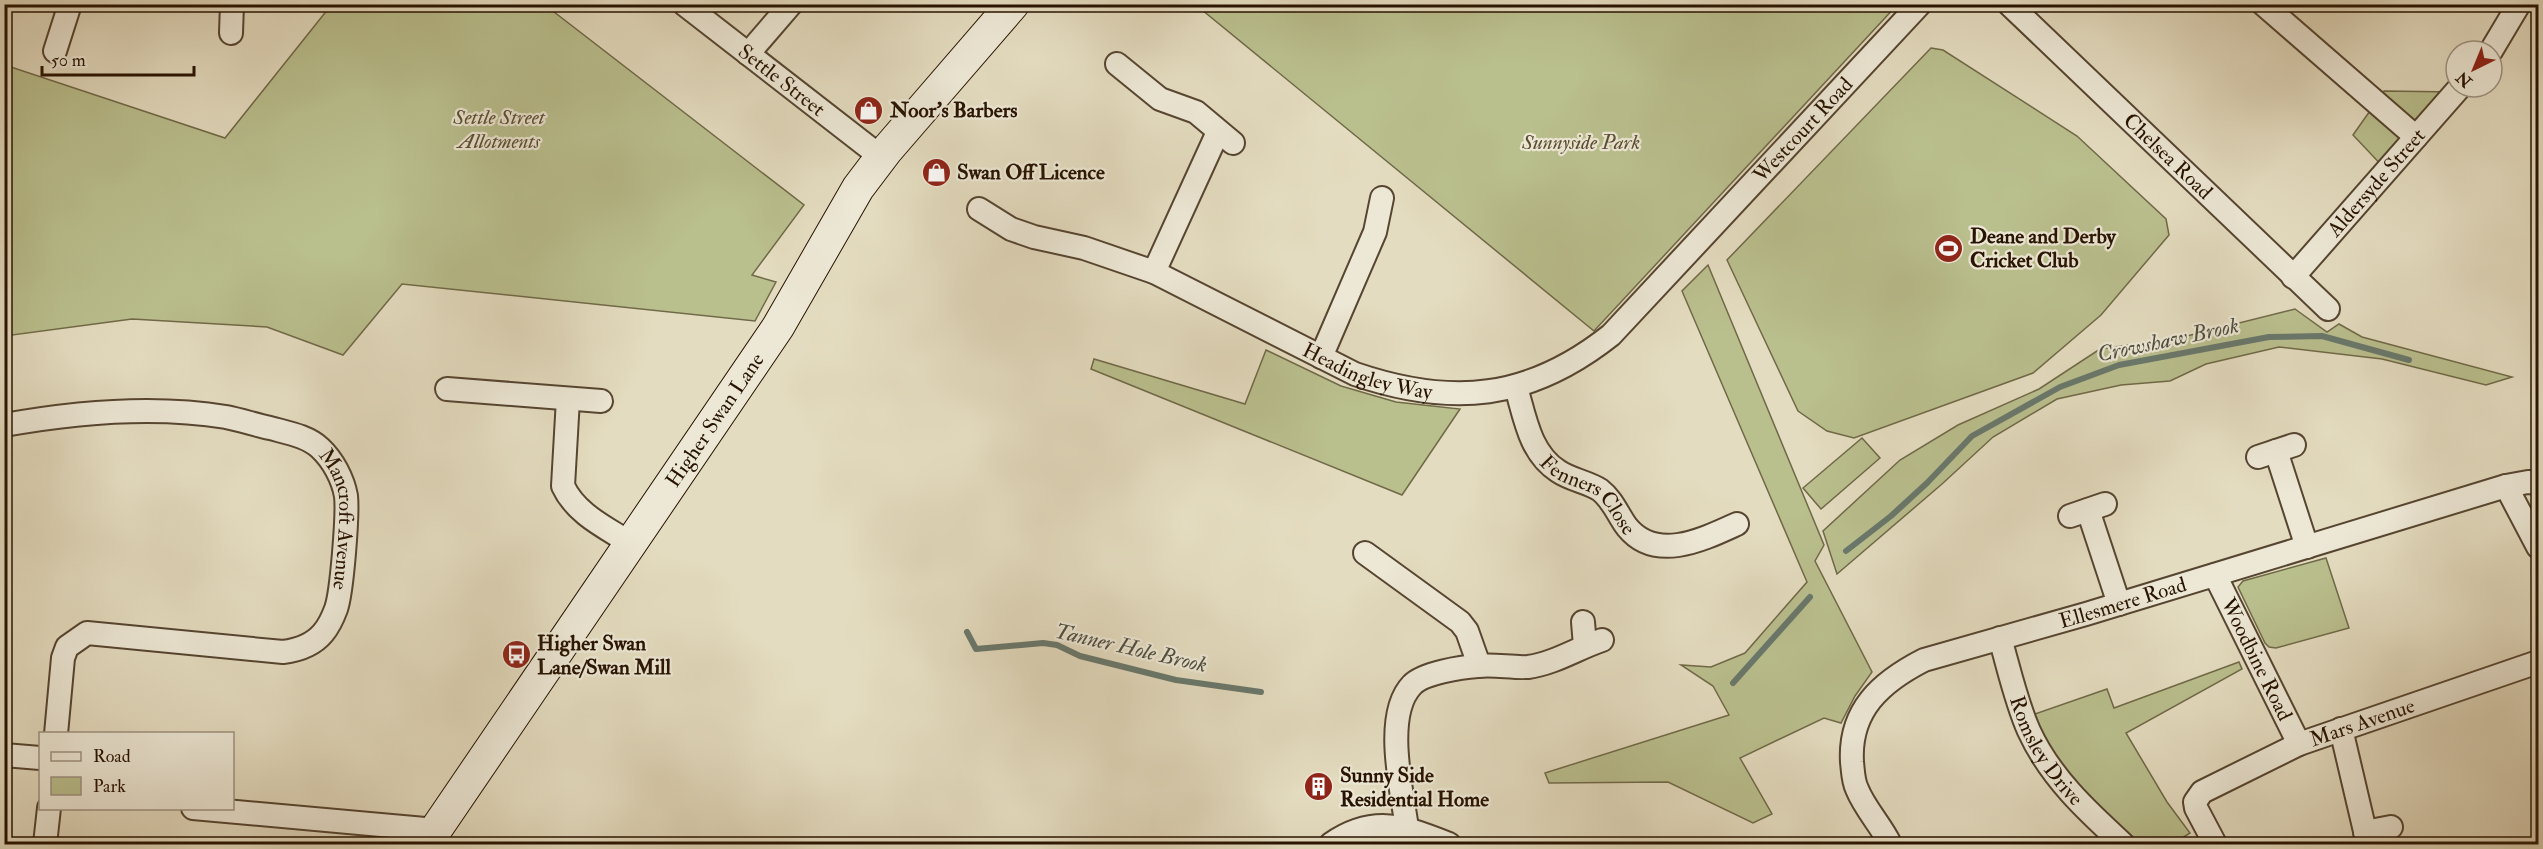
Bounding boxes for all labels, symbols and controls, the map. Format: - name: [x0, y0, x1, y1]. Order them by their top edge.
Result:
- street label: Settle Street: [733, 38, 831, 123]
- scale bar: [42, 39, 194, 77]
- north arrow: [2444, 39, 2504, 99]
- text: 50 m: [51, 49, 86, 72]
- text: N: [2452, 67, 2477, 92]
- street label: Westcourt Road: [1746, 71, 1859, 189]
- shop icon: Noor's Barbers: [853, 94, 885, 126]
- place label: Noor's Barbers: [889, 97, 1017, 124]
- park label: Settle Street Allotments: [452, 104, 546, 155]
- street label: Chelsea Road: [2118, 107, 2219, 205]
- street label: Aldersyde Street: [2320, 122, 2431, 243]
- park label: Sunnyside Park: [1521, 129, 1640, 156]
- shop icon: Swan Off Licence: [920, 156, 952, 188]
- place label: Swan Off Licence: [957, 159, 1105, 186]
- place label: Deane and Derby Cricket Club: [1970, 223, 2117, 274]
- sports icon: Deane and Derby Cricket Club: [1933, 232, 1965, 264]
- water label: Crowshaw Brook: [2095, 311, 2241, 369]
- street label: Headingley Way: [1298, 336, 1435, 405]
- street label: Higher Swan Lane: [659, 347, 770, 492]
- street label: Mancroft Avenue: [313, 443, 360, 592]
- street label: Fenners Close: [1534, 449, 1642, 541]
- street label: Ellesmere Road: [2056, 571, 2190, 635]
- street label: Woodbine Road: [2215, 592, 2299, 726]
- water label: Tanner Hole Brook: [1052, 617, 1210, 679]
- place label: Higher Swan Lane/Swan Mill: [537, 630, 671, 681]
- bus stop icon: Higher Swan Lane/Swan Mill: [500, 639, 532, 671]
- street label: Romsley Drive: [2003, 692, 2089, 812]
- street label: Mars Avenue: [2306, 692, 2418, 753]
- legend: [39, 732, 234, 810]
- text: Road: [93, 745, 131, 768]
- place label: Sunny Side Residential Home: [1340, 762, 1489, 813]
- building icon: Sunny Side Residential Home: [1303, 771, 1335, 803]
- text: Park: [93, 775, 126, 798]

